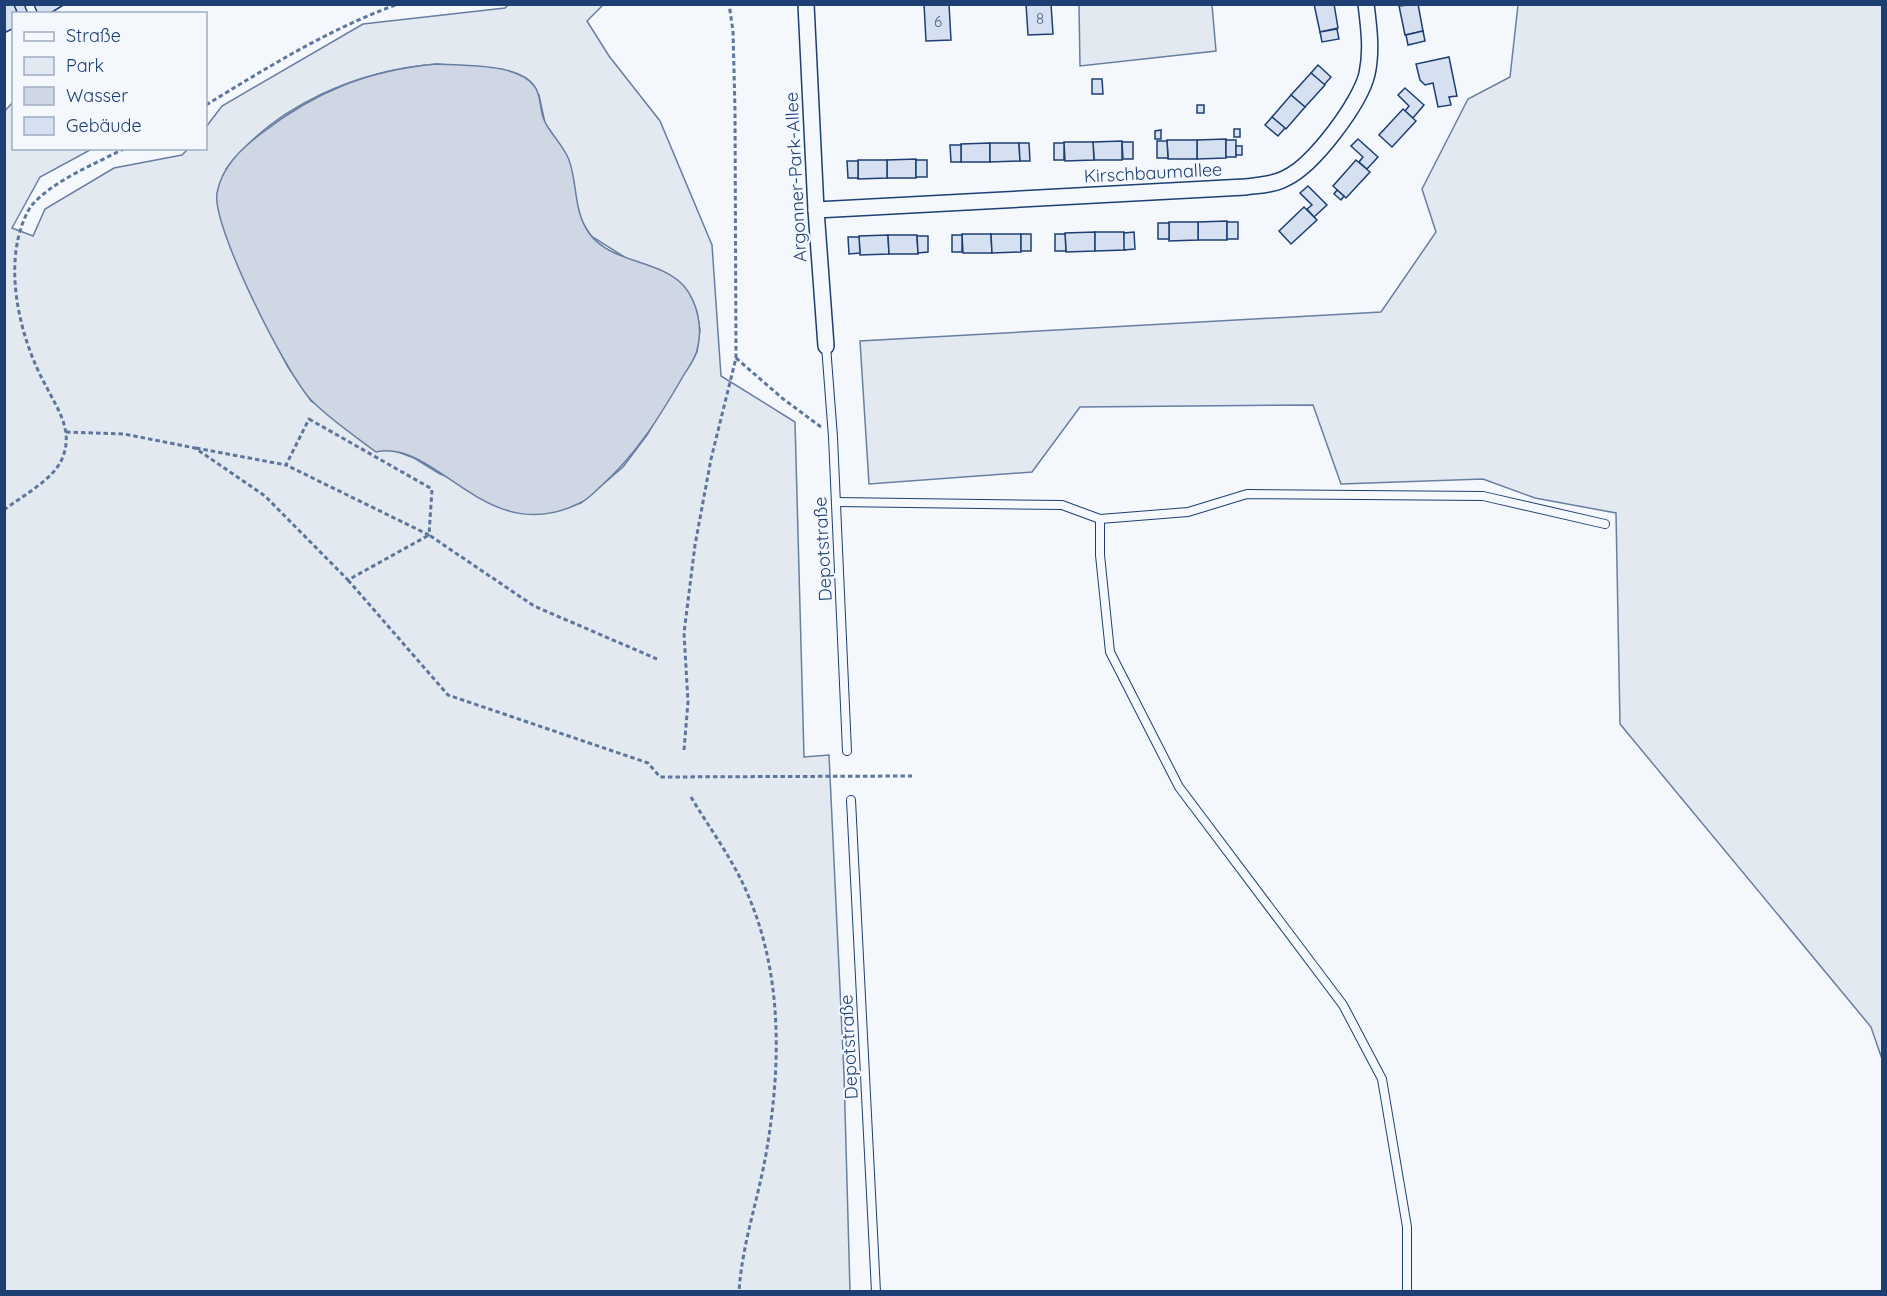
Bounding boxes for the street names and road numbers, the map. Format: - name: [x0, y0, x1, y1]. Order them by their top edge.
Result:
- street label: Argonner-Park-Allee: [780, 91, 811, 263]
- street label: Kirschbaumallee: [1083, 157, 1223, 188]
- street label: Depotstraße: [808, 496, 837, 602]
- street label: Depotstraße: [834, 994, 863, 1100]

